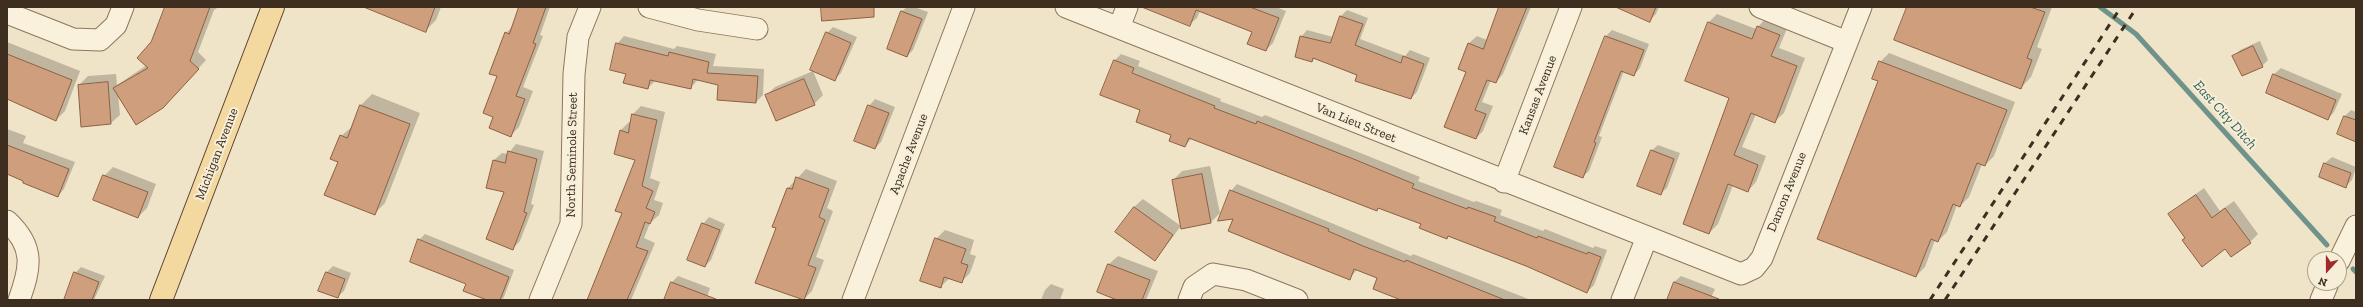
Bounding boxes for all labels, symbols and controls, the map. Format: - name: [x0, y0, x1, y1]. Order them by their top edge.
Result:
- street label: Kansas Avenue: [1516, 53, 1560, 137]
- water label: East City Ditch: [2190, 77, 2260, 153]
- street label: North Seminole Street: [563, 92, 581, 218]
- street label: Van Lieu Street: [1313, 100, 1399, 146]
- street label: Michigan Avenue: [192, 106, 242, 202]
- street label: Apache Avenue: [886, 111, 932, 197]
- street label: Damon Avenue: [1764, 150, 1810, 234]
- north arrow: [2307, 251, 2347, 291]
- text: N: [2317, 274, 2329, 289]

